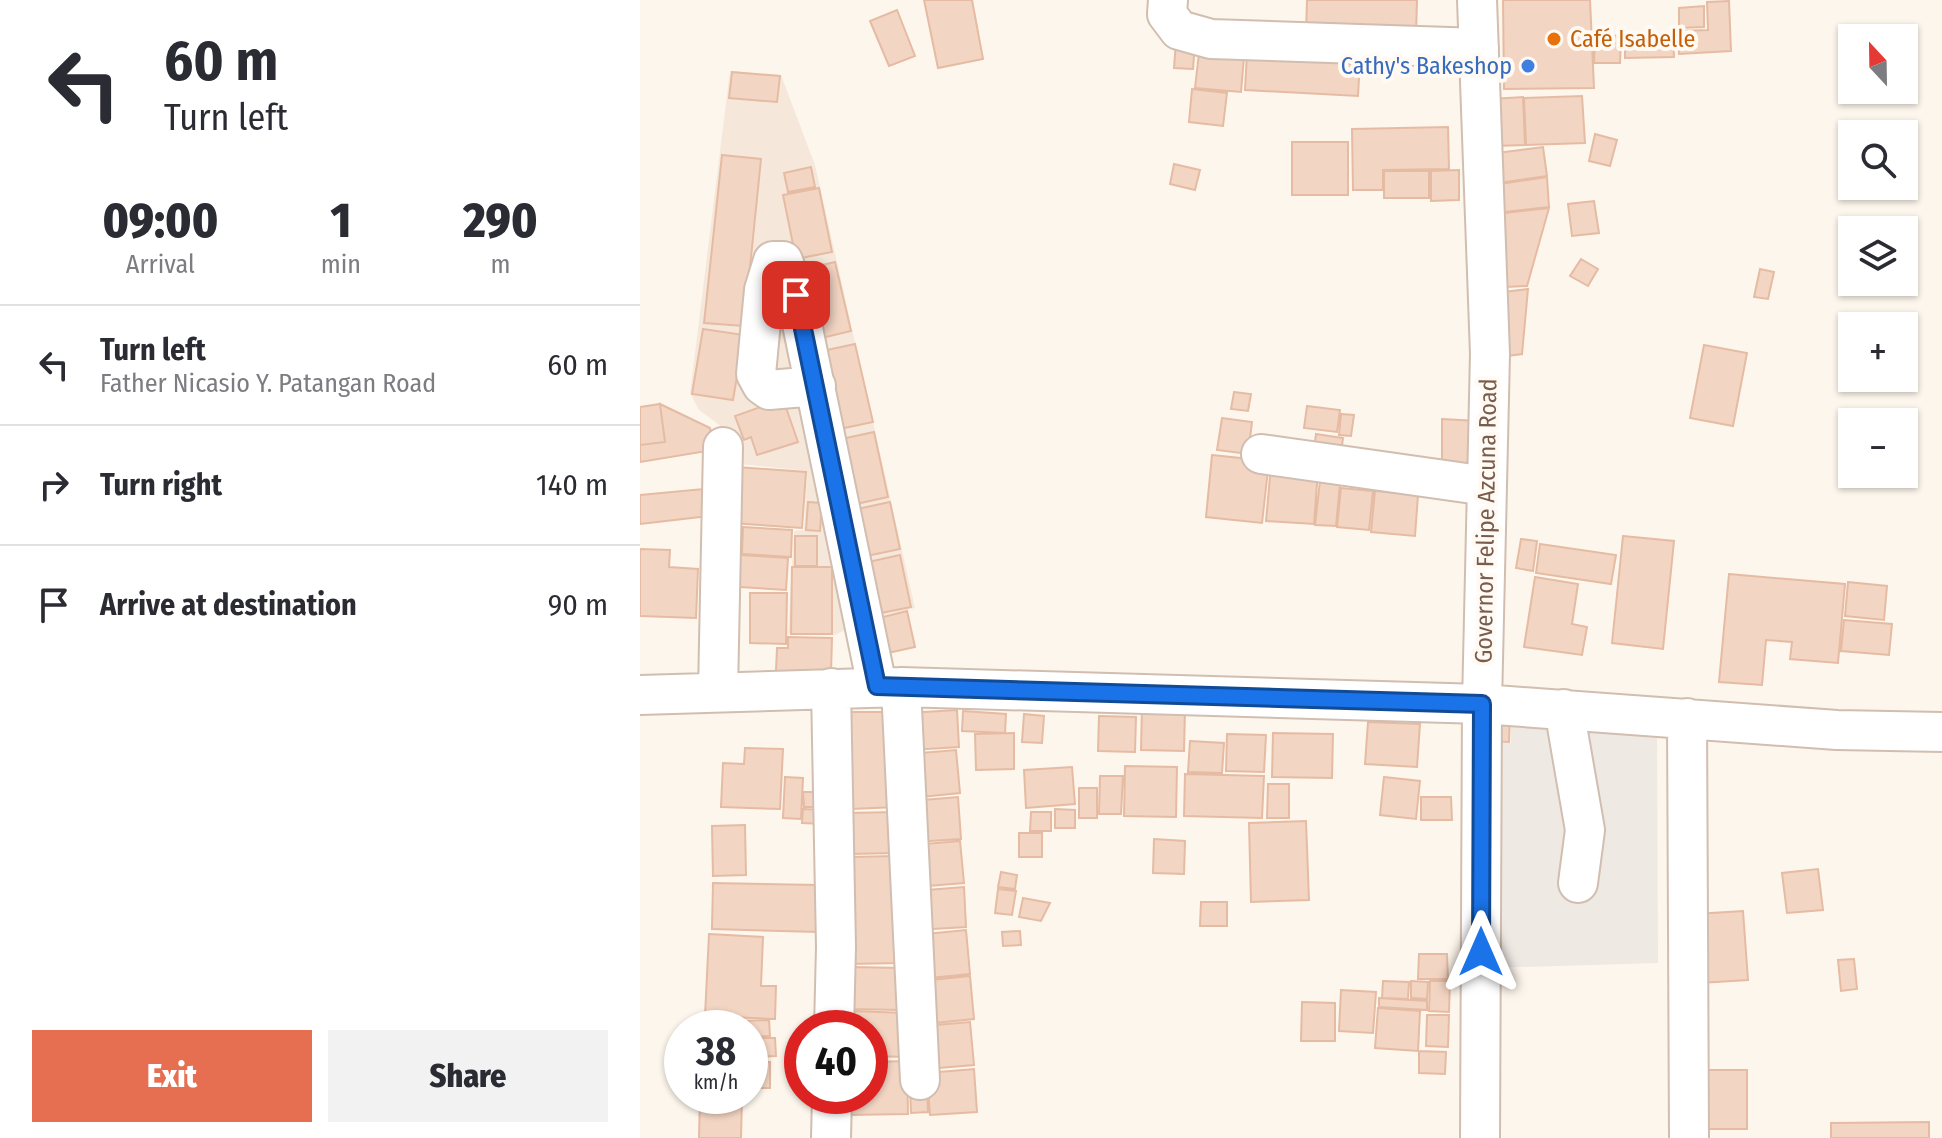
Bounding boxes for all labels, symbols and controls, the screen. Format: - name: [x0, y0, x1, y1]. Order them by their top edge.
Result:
- north arrow: [1838, 24, 1918, 104]
- map controls: [1838, 24, 1918, 488]
- place label: Café Isabelle: [1570, 25, 1695, 53]
- text: 60 m: [164, 28, 278, 95]
- marker: Café Isabelle: [1545, 30, 1563, 48]
- icon: left: [32, 32, 136, 136]
- place label: Cathy's Bakeshop: [1341, 52, 1512, 80]
- marker: Cathy's Bakeshop: [1519, 57, 1537, 75]
- text: Turn left: [164, 96, 288, 140]
- button: search: [1838, 120, 1918, 200]
- text: 09:00: [102, 192, 218, 250]
- text: 1: [330, 192, 351, 250]
- text: 290: [463, 192, 538, 250]
- button: layers: [1838, 216, 1918, 296]
- text: Arrival: [126, 249, 195, 280]
- text: min: [321, 249, 361, 280]
- text: m: [490, 249, 510, 280]
- pin: [762, 261, 830, 329]
- icon: arrive: [774, 273, 818, 317]
- button: +: [1838, 312, 1918, 392]
- text: Turn left: [100, 332, 206, 368]
- icon: left: [32, 343, 76, 387]
- text: 60 m: [547, 347, 608, 383]
- text: Father Nicasio Y. Patangan Road: [100, 368, 436, 399]
- street label: Governor Felipe Azcuna Road: [1470, 378, 1502, 664]
- button: −: [1838, 408, 1918, 488]
- icon: right: [32, 463, 76, 507]
- text: Turn right: [100, 467, 222, 503]
- text: 140 m: [536, 467, 608, 503]
- icon: arrive: [32, 583, 76, 627]
- text: Arrive at destination: [100, 587, 357, 623]
- text: 90 m: [548, 587, 608, 623]
- position arrow: [1439, 910, 1523, 994]
- speed limit sign: 40: [784, 1010, 888, 1114]
- text: 38: [696, 1028, 736, 1076]
- button: Exit: [32, 1030, 312, 1122]
- button: Share: [328, 1030, 608, 1122]
- text: km/h: [694, 1070, 738, 1094]

